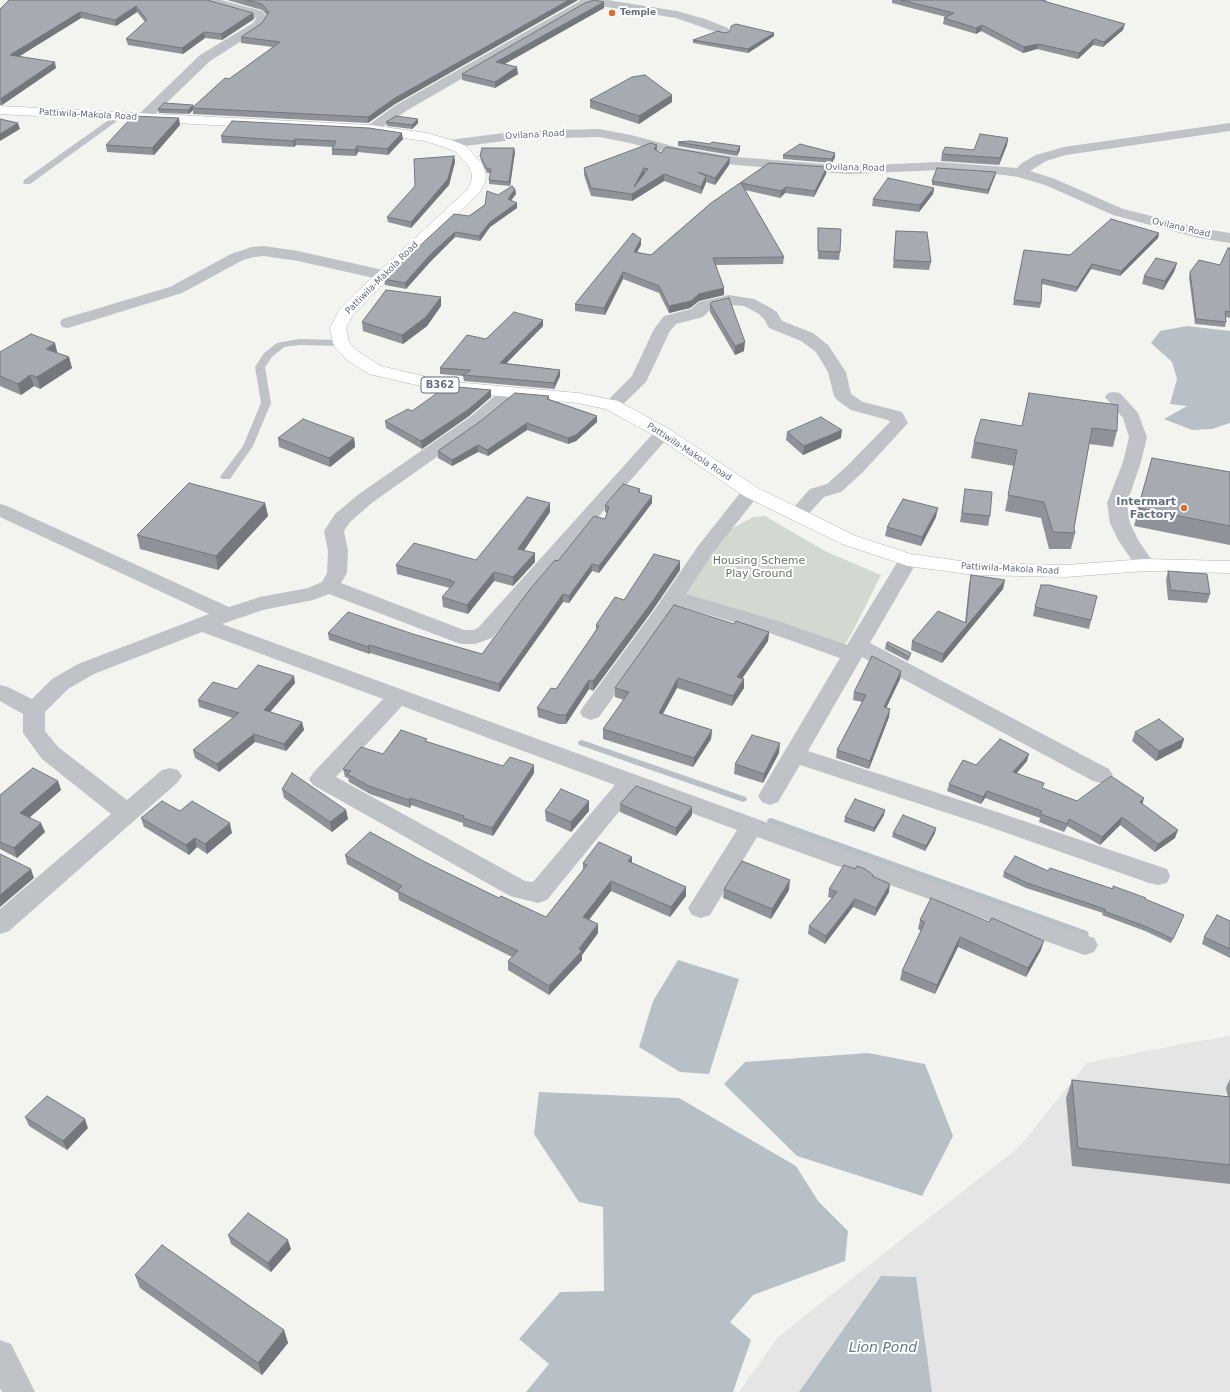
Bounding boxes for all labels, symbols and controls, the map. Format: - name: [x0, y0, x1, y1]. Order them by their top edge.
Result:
- marker: Temple: [607, 8, 617, 18]
- place label: Temple: [620, 8, 656, 18]
- street label: Pattiwila-Makola Road: [39, 107, 137, 123]
- street label: Ovilana Road: [505, 128, 565, 142]
- street label: Ovilana Road: [825, 162, 885, 174]
- street label: Ovilana Road: [1151, 216, 1211, 240]
- street label: Pattiwila-Makola Road: [343, 239, 421, 317]
- road number: B362: [421, 377, 459, 393]
- street label: Pattiwila-Makola Road: [645, 421, 733, 483]
- place label: Intermart Factory: [1116, 495, 1176, 521]
- marker: Intermart Factory: [1179, 503, 1189, 513]
- park label: Housing Scheme Play Ground: [713, 554, 805, 580]
- street label: Pattiwila-Makola Road: [961, 561, 1059, 577]
- water label: Lion Pond: [849, 1340, 917, 1356]

